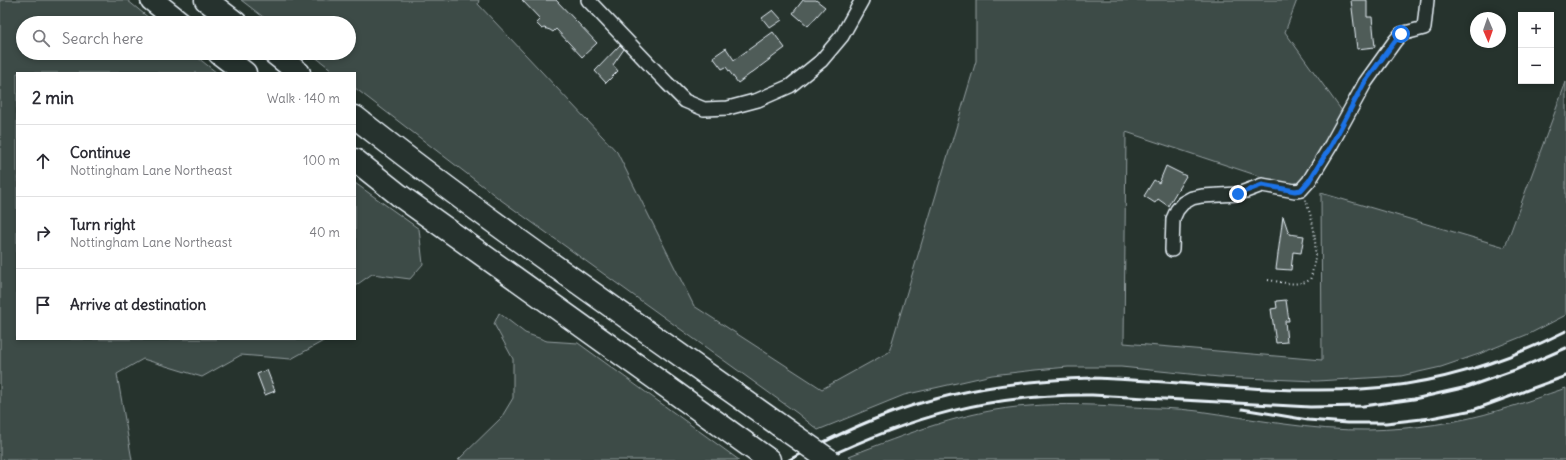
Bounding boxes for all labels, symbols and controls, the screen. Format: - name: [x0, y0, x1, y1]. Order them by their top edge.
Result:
- north arrow: [1470, 12, 1506, 48]
- map controls: [1518, 12, 1554, 84]
- button: +: [1518, 12, 1554, 48]
- search box: [16, 16, 356, 60]
- route start: [1392, 25, 1410, 43]
- icon: search: [30, 27, 52, 49]
- text: Search here: [62, 29, 143, 48]
- button: −: [1518, 48, 1554, 84]
- text: 2 min: [32, 87, 74, 109]
- text: Walk · 140 m: [267, 90, 340, 107]
- text: Continue: [70, 143, 131, 162]
- icon: ahead: [32, 150, 54, 172]
- text: 100 m: [303, 152, 340, 169]
- text: Nottingham Lane Northeast: [70, 162, 232, 179]
- route end: [1229, 185, 1247, 203]
- text: Turn right: [70, 215, 135, 234]
- icon: right: [32, 222, 54, 244]
- text: 40 m: [309, 224, 340, 241]
- text: Nottingham Lane Northeast: [70, 234, 232, 251]
- icon: arrive: [32, 294, 54, 316]
- text: Arrive at destination: [70, 295, 206, 314]

